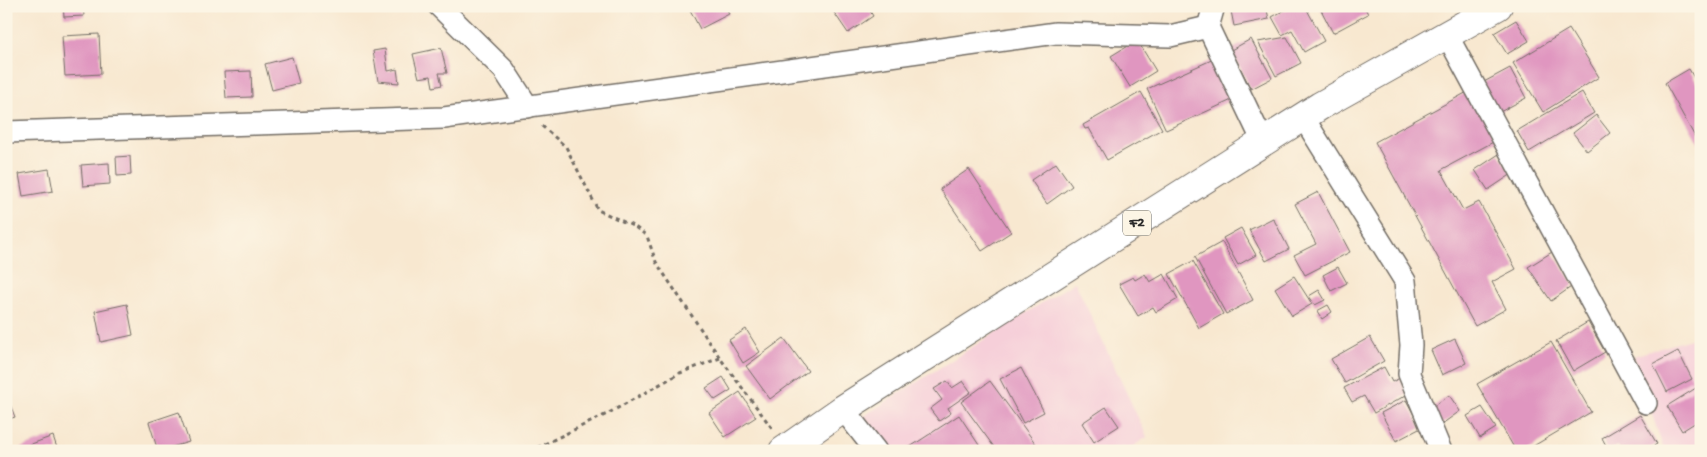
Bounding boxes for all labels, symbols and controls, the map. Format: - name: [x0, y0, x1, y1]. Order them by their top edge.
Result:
- road number: F2: [1123, 210, 1151, 236]

